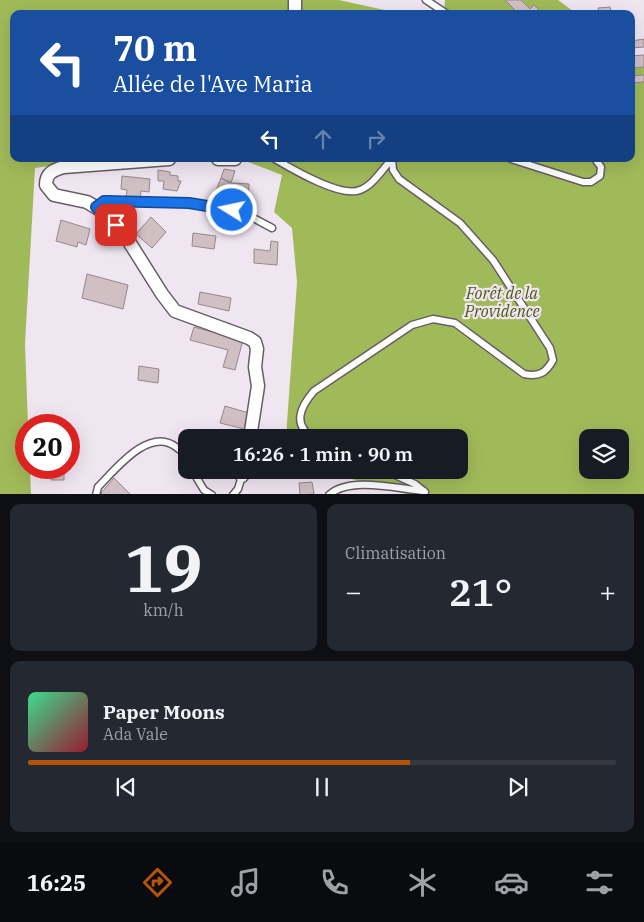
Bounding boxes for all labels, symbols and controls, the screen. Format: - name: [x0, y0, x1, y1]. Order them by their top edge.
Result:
- text: 70 m: [113, 25, 197, 71]
- icon: left: [30, 30, 95, 95]
- text: Allée de l'Ave Maria: [113, 69, 313, 98]
- icon: left: [256, 125, 284, 153]
- icon: ahead: [309, 125, 337, 153]
- icon: right: [362, 125, 390, 153]
- position arrow: [205, 183, 257, 235]
- pin: [95, 204, 137, 246]
- icon: arrive: [102, 211, 130, 239]
- park label: Forêt de la Providence: [463, 283, 540, 321]
- speed limit sign: 20: [15, 414, 80, 479]
- map controls: [579, 429, 629, 479]
- button: layers: [579, 429, 629, 479]
- text: 16:26 · 1 min · 90 m: [233, 442, 413, 466]
- text: 19: [124, 525, 203, 610]
- text: Climatisation: [345, 543, 446, 563]
- text: 21°: [449, 567, 512, 616]
- text: −: [345, 573, 362, 610]
- text: +: [599, 573, 616, 610]
- text: km/h: [143, 600, 184, 620]
- text: Paper Moons: [103, 700, 225, 724]
- text: Ada Vale: [103, 724, 168, 744]
- icon: previous: [112, 773, 140, 801]
- icon: pause: [308, 773, 336, 801]
- icon: next: [504, 773, 532, 801]
- icon: directions: [140, 865, 175, 900]
- icon: music: [228, 865, 263, 900]
- icon: phone: [317, 865, 352, 900]
- icon: climate: [405, 865, 440, 900]
- icon: car: [494, 865, 529, 900]
- icon: filters: [582, 865, 617, 900]
- text: 16:25: [27, 868, 86, 897]

